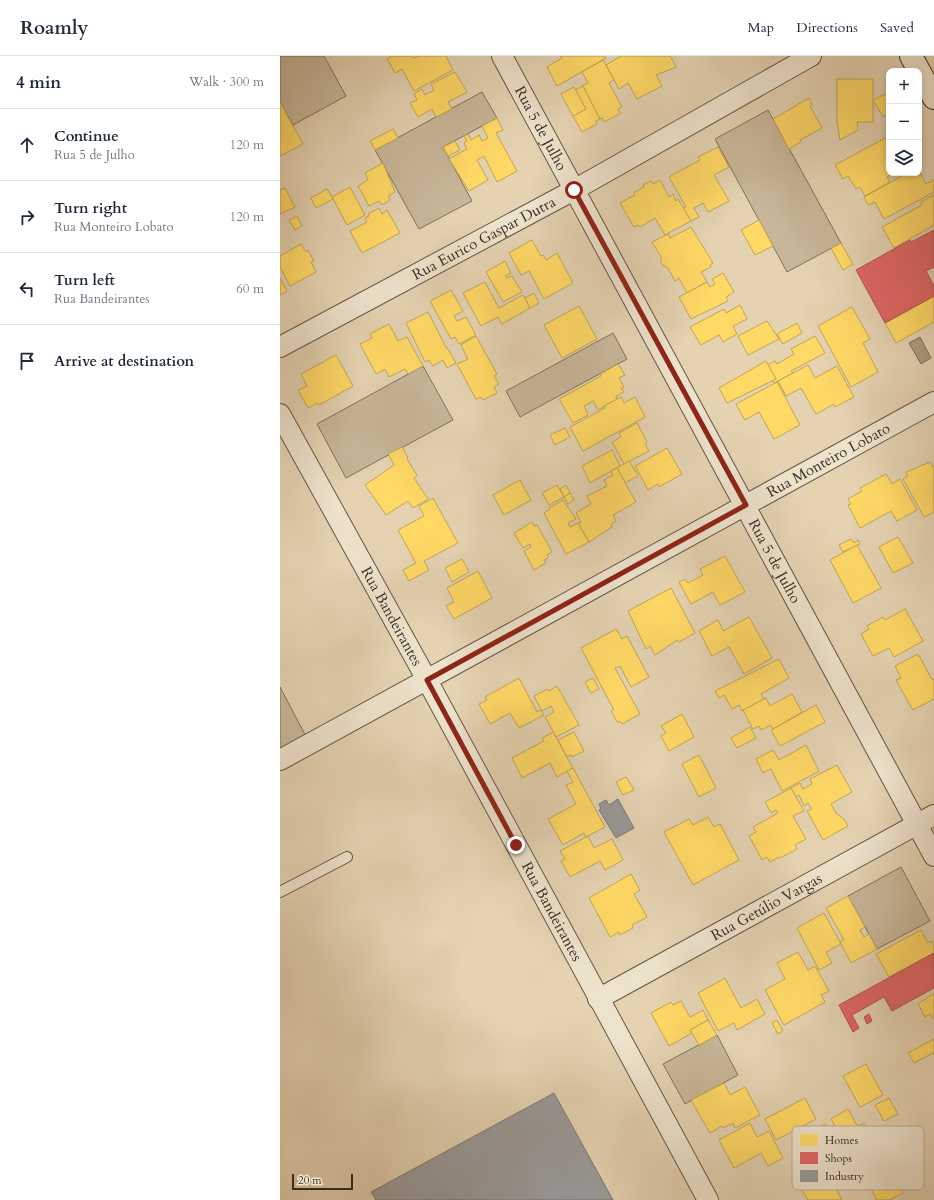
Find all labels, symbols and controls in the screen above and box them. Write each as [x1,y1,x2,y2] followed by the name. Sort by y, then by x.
[20,15,88,41] text: Roamly
[748,18,774,37] text: Map
[796,18,858,37] text: Directions
[880,18,914,37] text: Saved
[886,68,922,176] map controls
[886,68,922,104] button: +
[16,71,61,94] text: 4 min
[189,73,264,91] text: Walk · 300 m
[510,82,572,174] street label: Rua 5 de Julho
[886,104,922,140] button: −
[54,126,119,146] text: Continue
[16,134,38,156] icon: ahead
[230,136,264,154] text: 120 m
[886,140,922,176] button: layers
[54,146,135,164] text: Rua 5 de Julho
[565,181,583,199] route start
[409,191,559,285] street label: Rua Eurico Gaspar Dutra
[54,198,127,218] text: Turn right
[16,206,38,228] icon: right
[230,208,264,226] text: 120 m
[54,218,173,236] text: Rua Monteiro Lobato
[54,270,115,290] text: Turn left
[16,278,38,300] icon: left
[236,280,264,298] text: 60 m
[54,290,150,308] text: Rua Bandeirantes
[16,350,38,372] icon: arrive
[54,351,194,371] text: Arrive at destination
[763,418,894,502] street label: Rua Monteiro Lobato
[744,515,806,607] street label: Rua 5 de Julho
[356,563,427,669] street label: Rua Bandeirantes
[507,836,525,854] route end
[517,858,587,965] street label: Rua Bandeirantes
[707,868,826,945] street label: Rua Getúlio Vargas
[792,1126,924,1190] legend
[825,1133,858,1148] text: Homes
[825,1151,852,1166] text: Shops
[825,1169,864,1184] text: Industry
[292,1172,353,1191] scale bar
[298,1173,322,1188] text: 20 m

